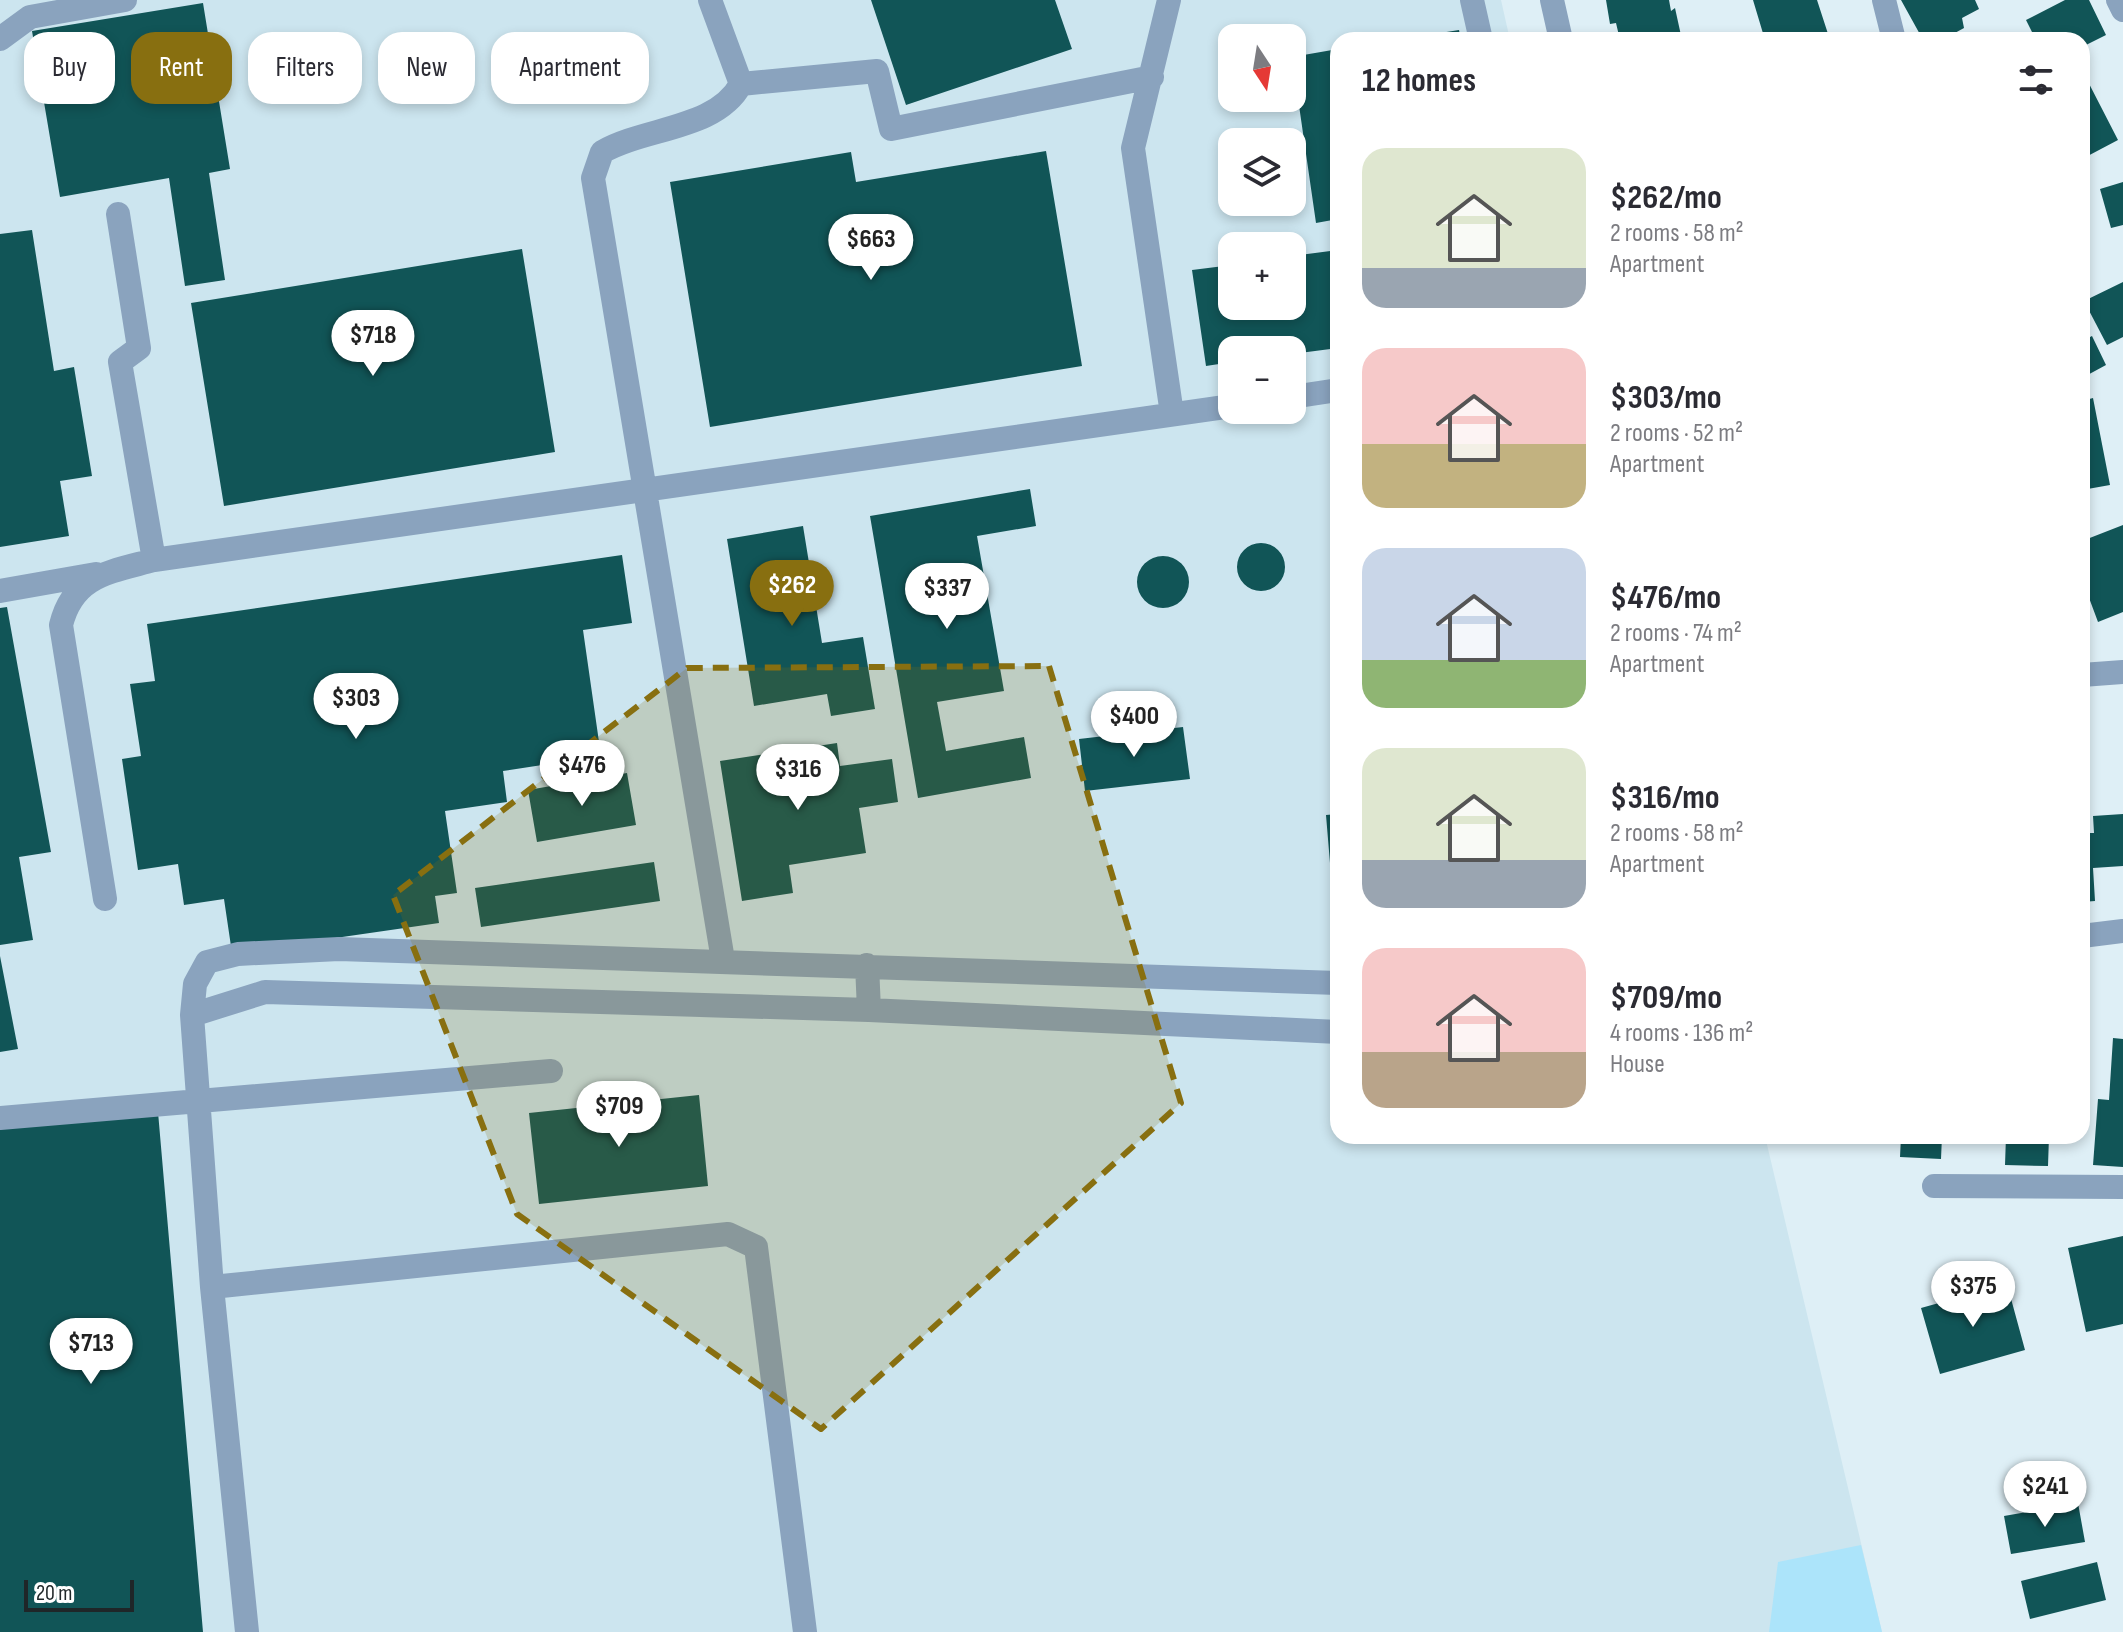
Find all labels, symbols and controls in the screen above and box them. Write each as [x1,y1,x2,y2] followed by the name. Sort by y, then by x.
[1218,24,1306,112] north arrow
[1218,24,1306,424] map controls
[24,32,115,104] chip: Buy
[131,32,232,104] chip: Rent
[248,32,362,104] chip: Filters
[378,32,475,104] chip: New
[491,32,649,104] chip: Apartment
[2014,58,2058,102] icon: filters
[1362,60,1476,101] text: 12 homes
[1218,128,1306,216] button: layers
[1610,177,1722,218] text: $262/mo
[1426,180,1522,276] icon: home
[824,214,918,282] pin: $663
[1610,218,1744,249] text: 2 rooms · 58 m²
[846,224,896,255] text: $663
[1218,232,1306,320] button: +
[1610,249,1704,280] text: Apartment
[326,310,420,378] pin: $718
[349,320,397,351] text: $718
[1218,336,1306,424] button: −
[1610,377,1722,418] text: $303/mo
[1426,380,1522,476] icon: home
[1610,418,1743,449] text: 2 rooms · 52 m²
[1610,449,1704,480] text: Apartment
[745,560,839,628] pin: $262
[900,563,994,631] pin: $337
[768,570,816,601] text: $262
[923,573,971,604] text: $337
[1610,577,1721,618] text: $476/mo
[1426,580,1522,676] icon: home
[1610,618,1742,649] text: 2 rooms · 74 m²
[1610,649,1704,680] text: Apartment
[309,673,403,741] pin: $303
[332,683,381,714] text: $303
[1087,691,1181,759] pin: $400
[1109,701,1159,732] text: $400
[535,740,629,808] pin: $476
[751,744,845,812] pin: $316
[558,750,606,781] text: $476
[774,754,822,785] text: $316
[1610,777,1720,818] text: $316/mo
[1426,780,1522,876] icon: home
[1610,818,1744,849] text: 2 rooms · 58 m²
[1610,849,1704,880] text: Apartment
[1610,977,1722,1018] text: $709/mo
[1426,980,1522,1076] icon: home
[1610,1018,1753,1049] text: 4 rooms · 136 m²
[1610,1049,1665,1080] text: House
[572,1081,666,1149] pin: $709
[594,1091,644,1122] text: $709
[1926,1261,2020,1329] pin: $375
[1949,1271,1997,1302] text: $375
[44,1318,138,1386] pin: $713
[68,1328,114,1359] text: $713
[1998,1461,2092,1529] pin: $241
[2022,1471,2068,1502] text: $241
[24,1576,134,1612] scale bar
[36,1580,73,1607] text: 20 m

